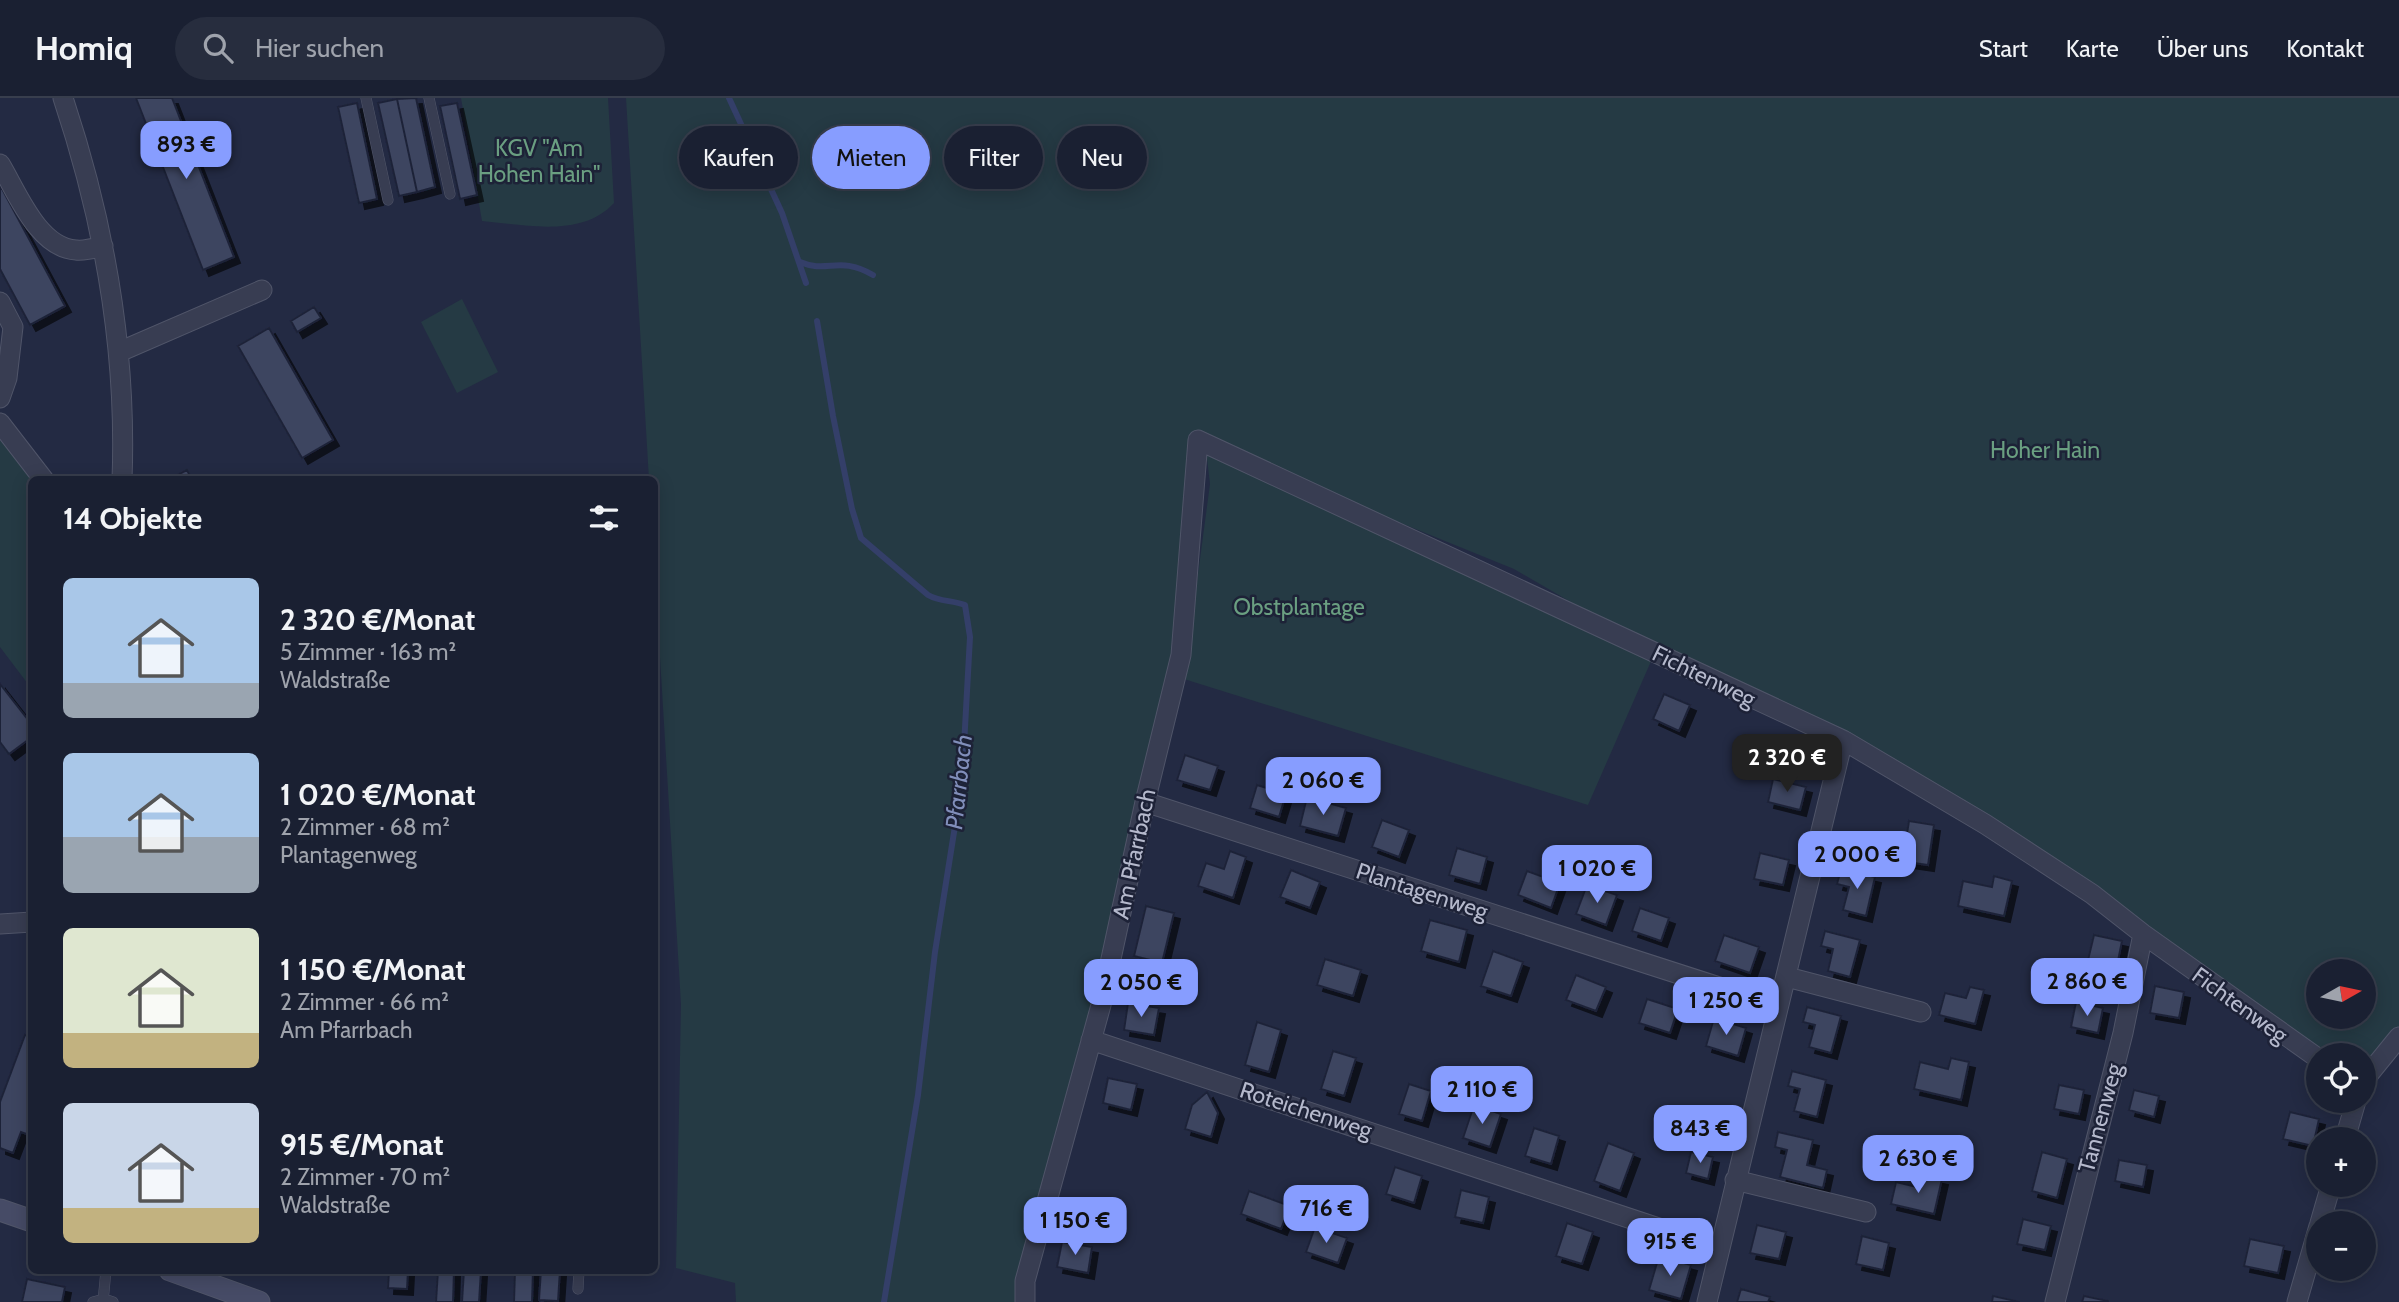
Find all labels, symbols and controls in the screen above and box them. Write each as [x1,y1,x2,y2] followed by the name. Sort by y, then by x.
[175,17,665,80] search box
[35,28,133,68] text: Homiq
[199,29,237,67] icon: search
[255,32,384,64] text: Hier suchen
[1979,34,2028,63] text: Start
[2066,34,2119,63] text: Karte
[2157,34,2248,63] text: Über uns
[2286,34,2364,63] text: Kontakt
[137,122,235,181] pin: 893 €
[679,126,798,189] chip: Kaufen
[812,126,930,189] chip: Mieten
[944,126,1043,189] chip: Filter
[1057,126,1147,189] chip: Neu
[156,130,216,158] text: 893 €
[478,134,600,188] park label: KGV "Am Hohen Hain"
[1990,436,2100,464] park label: Hoher Hain
[585,499,623,537] icon: filters
[63,500,202,537] text: 14 Objekte
[1233,593,1365,621] park label: Obstplantage
[280,601,475,638] text: 2 320 €/Monat
[119,606,203,690] icon: home
[280,638,456,666] text: 5 Zimmer · 163 m²
[1648,639,1761,713] street label: Fichtenweg
[280,666,390,694] text: Waldstraße
[939,733,978,831] water label: Pfarrbach
[1722,734,1852,794] pin: 2 320 €
[1748,743,1826,771] text: 2 320 €
[1258,758,1388,817] pin: 2 060 €
[1282,766,1364,794] text: 2 060 €
[280,776,475,813] text: 1 020 €/Monat
[119,781,203,865] icon: home
[1107,786,1161,922] street label: Am Pfarrbach
[280,813,450,841] text: 2 Zimmer · 68 m²
[1792,832,1922,891] pin: 2 000 €
[1814,840,1900,868] text: 2 000 €
[280,841,417,869] text: Plantagenweg
[1532,846,1662,905] pin: 1 020 €
[1558,854,1636,882] text: 1 020 €
[1353,857,1492,926] street label: Plantagenweg
[280,951,466,988] text: 1 150 €/Monat
[119,956,203,1040] icon: home
[2022,958,2152,1018] pin: 2 860 €
[2306,959,2376,1029] north arrow
[2306,959,2376,1281] map controls
[1076,960,1206,1019] pin: 2 050 €
[2187,961,2294,1049] street label: Fichtenweg
[2047,967,2127,995] text: 2 860 €
[1100,968,1182,996] text: 2 050 €
[1661,978,1791,1037] pin: 1 250 €
[1689,986,1763,1014] text: 1 250 €
[280,988,449,1016] text: 2 Zimmer · 66 m²
[280,1016,412,1044] text: Am Pfarrbach
[2306,1043,2376,1113] button: locate
[2072,1060,2128,1176] street label: Tannenweg
[1417,1066,1547,1126] pin: 2 110 €
[1236,1075,1376,1145] street label: Roteichenweg
[1447,1075,1517,1103] text: 2 110 €
[1651,1105,1749,1165] pin: 843 €
[1670,1114,1730,1142] text: 843 €
[280,1126,443,1163] text: 915 €/Monat
[2306,1127,2376,1197] button: +
[119,1131,203,1215] icon: home
[1853,1136,1983,1195] pin: 2 630 €
[1879,1144,1957,1172] text: 2 630 €
[280,1163,450,1191] text: 2 Zimmer · 70 m²
[1277,1186,1375,1245] pin: 716 €
[280,1191,390,1219] text: Waldstraße
[1299,1194,1353,1222] text: 716 €
[1010,1198,1140,1257] pin: 1 150 €
[1040,1206,1110,1234] text: 1 150 €
[2306,1211,2376,1281] button: −
[1621,1218,1719,1278] pin: 915 €
[1643,1227,1697,1255] text: 915 €

